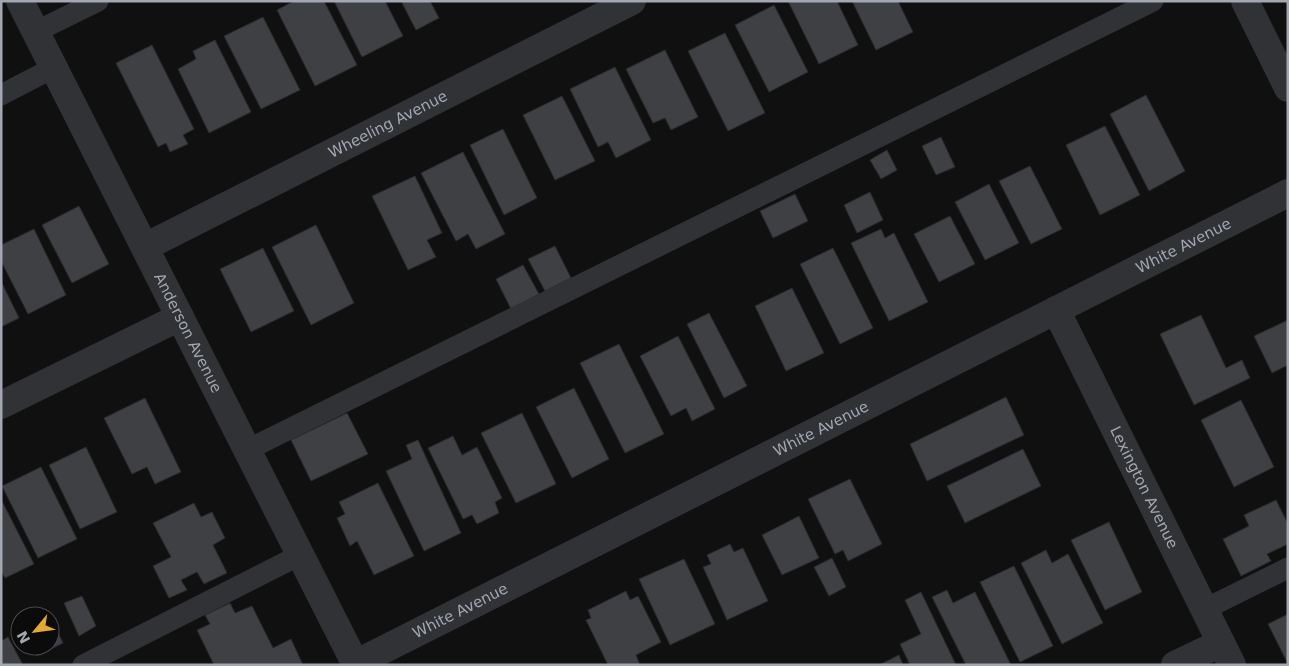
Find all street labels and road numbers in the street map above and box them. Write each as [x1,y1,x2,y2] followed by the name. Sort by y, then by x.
[325,87,450,162] street label: Wheeling Avenue
[1133,214,1234,277] street label: White Avenue
[150,270,226,396] street label: Anderson Avenue
[770,397,872,460] street label: White Avenue
[1106,423,1182,552] street label: Lexington Avenue
[410,579,511,642] street label: White Avenue

